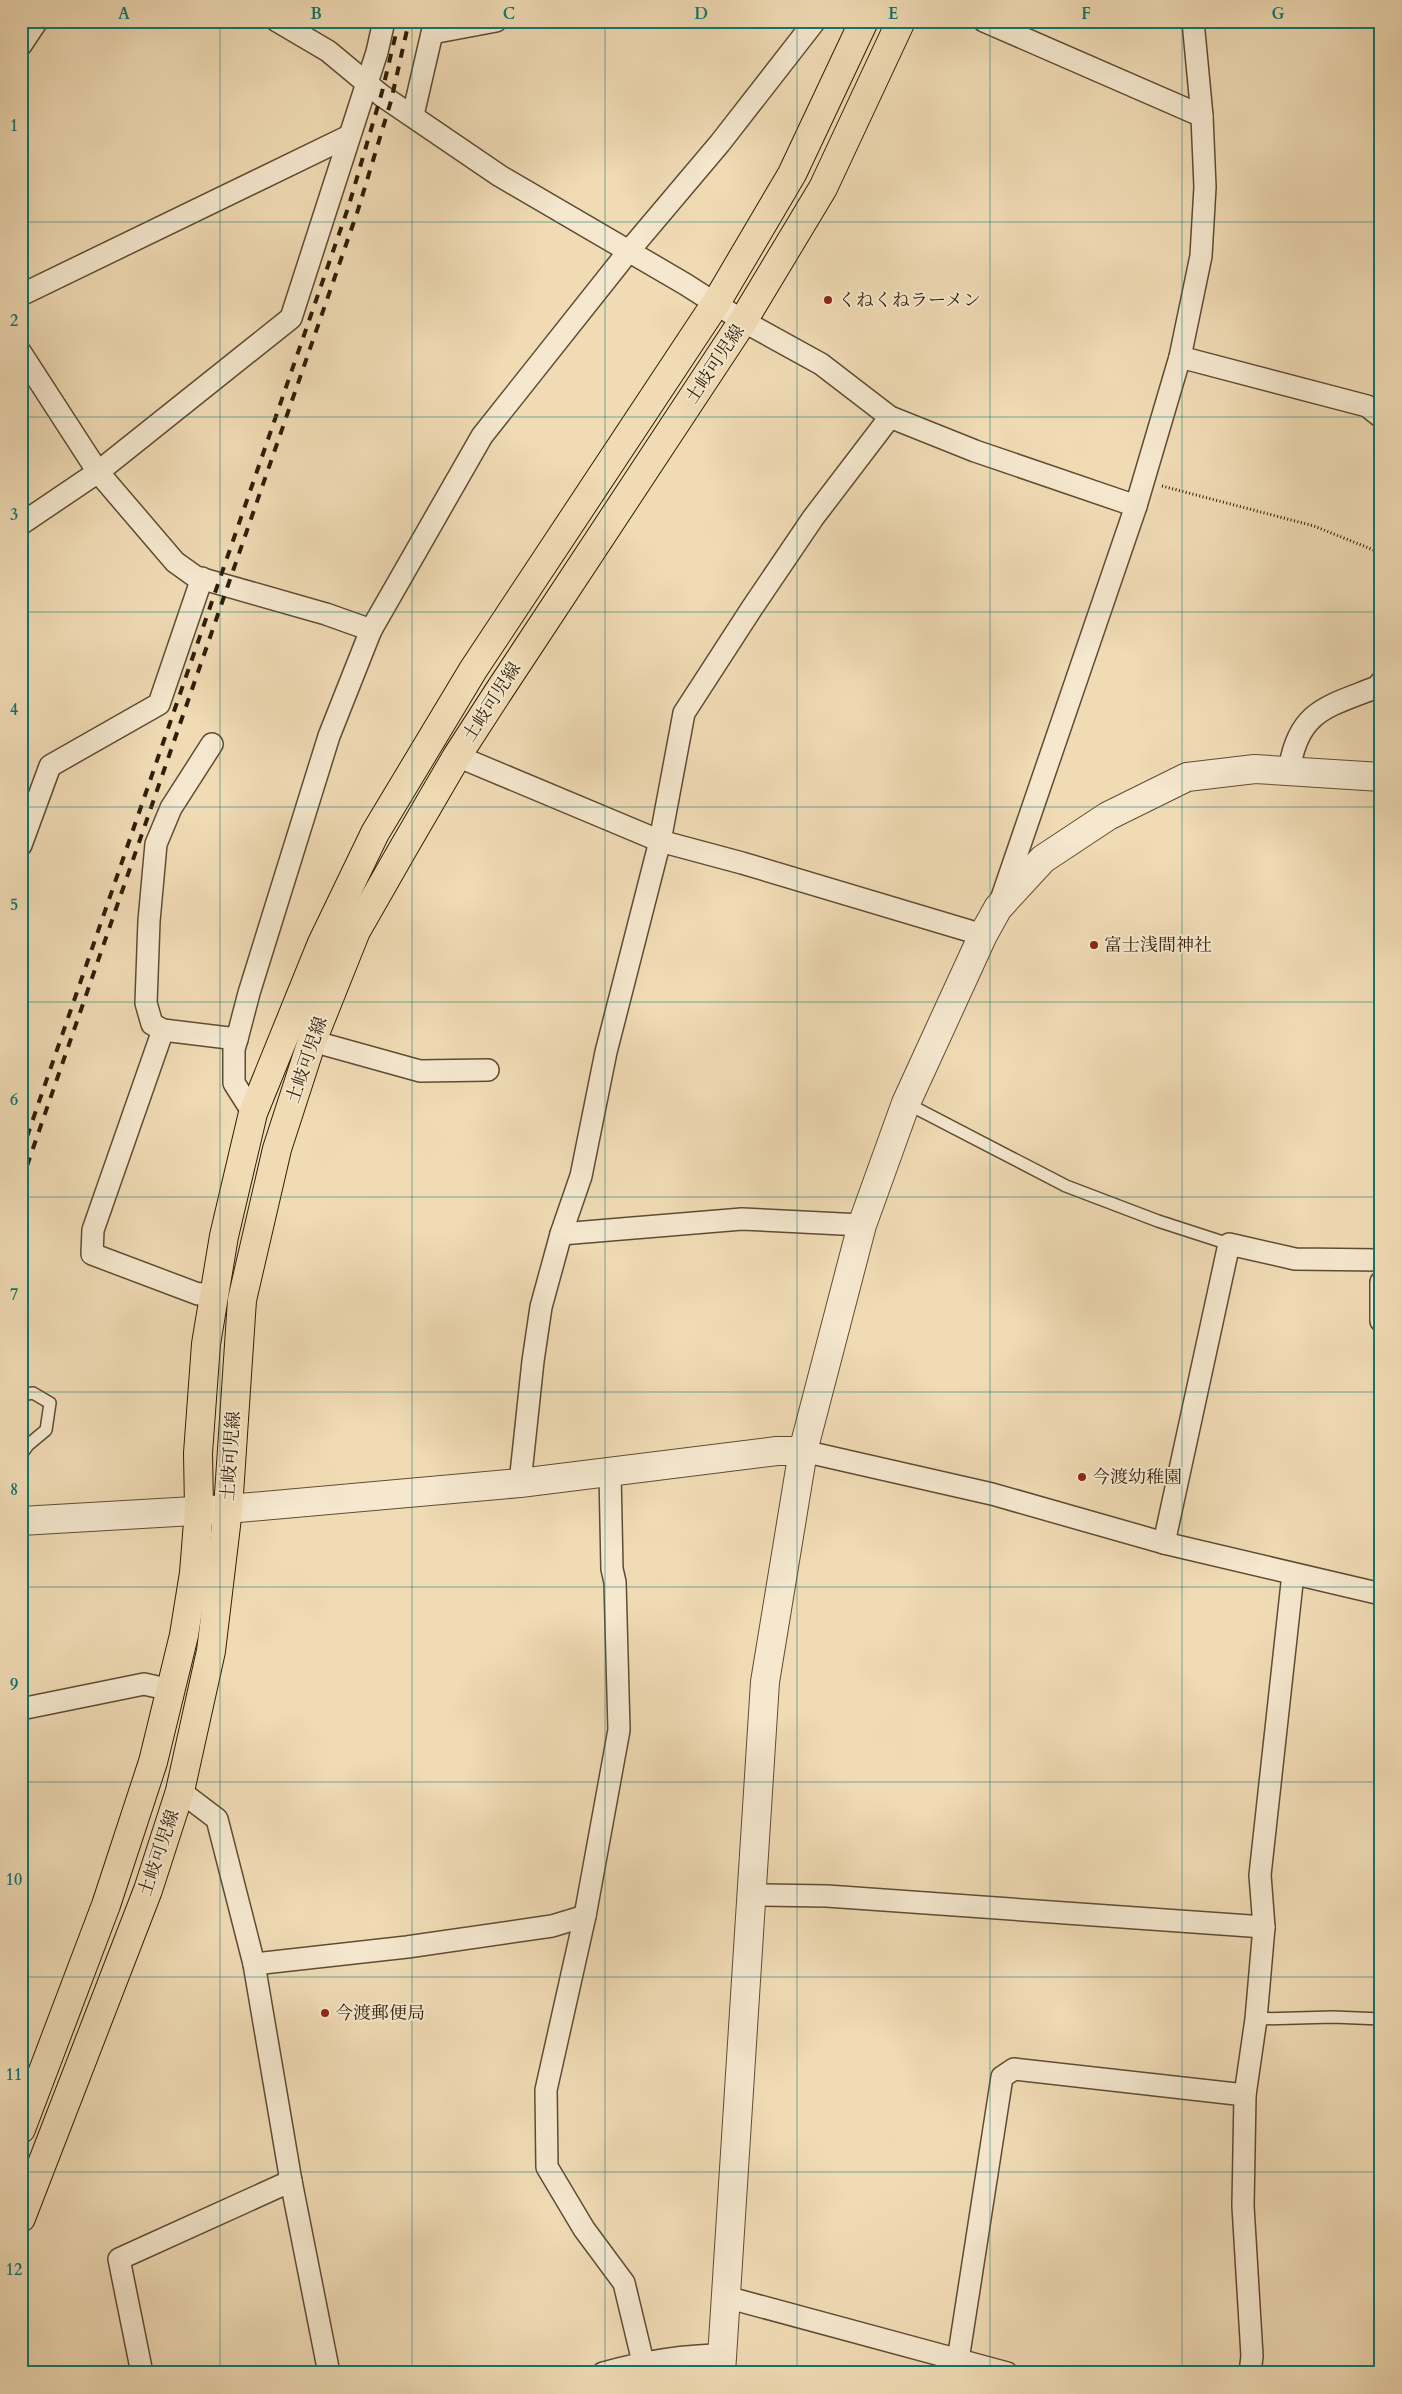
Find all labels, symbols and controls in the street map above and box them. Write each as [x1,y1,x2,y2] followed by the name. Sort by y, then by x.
[118,3,130,25] text: A
[310,3,322,25] text: B
[503,3,515,25] text: C
[694,3,708,25] text: D
[888,3,898,25] text: E
[1081,3,1091,25] text: F
[1271,3,1285,25] text: G
[10,115,18,137] text: 1
[838,288,981,313] place label: くねくねラーメン
[822,294,834,306] marker: くねくねラーメン
[10,310,18,332] text: 2
[679,320,751,408] street label: 土岐可児線
[10,504,18,526] text: 3
[457,657,527,747] street label: 土岐可児線
[10,699,18,721] text: 4
[10,894,18,916] text: 5
[1104,933,1212,958] place label: 富士浅間神社
[1088,939,1100,951] marker: 富士浅間神社
[281,1013,333,1107] street label: 土岐可児線
[10,1089,18,1111] text: 6
[10,1284,18,1306] text: 7
[215,1410,247,1502] street label: 土岐可児線
[1092,1465,1182,1490] place label: 今渡幼稚園
[1076,1471,1088,1483] marker: 今渡幼稚園
[10,1479,18,1501] text: 8
[10,1674,18,1696] text: 9
[133,1806,185,1900] street label: 土岐可児線
[6,1869,22,1891] text: 10
[335,2001,425,2026] place label: 今渡郵便局
[319,2007,331,2019] marker: 今渡郵便局
[6,2064,22,2086] text: 11
[6,2259,22,2281] text: 12

